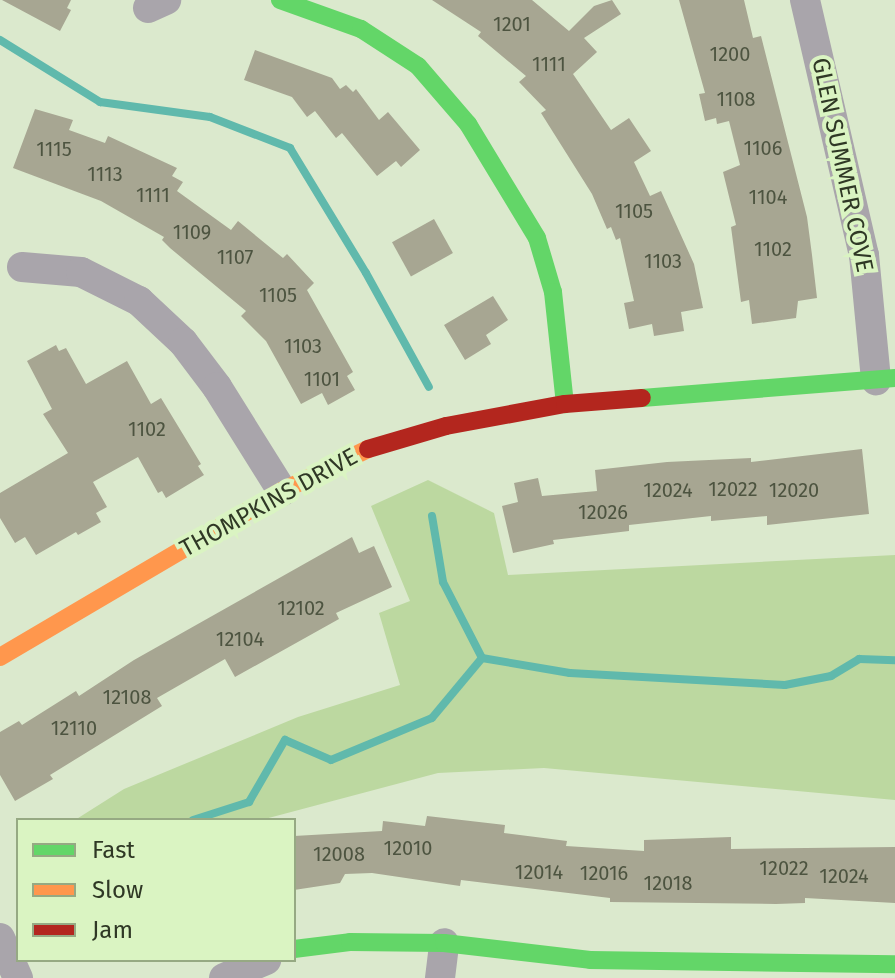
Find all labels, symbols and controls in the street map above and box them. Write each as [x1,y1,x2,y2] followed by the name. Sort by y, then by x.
[493,12,531,36] house number: 1201
[710,42,750,66] house number: 1200
[532,52,566,76] house number: 1111
[805,55,879,275] street label: GLEN SUMMER COVE
[716,87,756,111] house number: 1108
[744,136,782,160] house number: 1106
[36,137,72,161] house number: 1115
[87,162,123,186] house number: 1113
[136,183,170,207] house number: 1111
[749,185,787,209] house number: 1104
[615,199,653,223] house number: 1105
[173,220,211,244] house number: 1109
[754,237,792,261] house number: 1102
[217,245,253,269] house number: 1107
[644,249,682,273] house number: 1103
[259,283,297,307] house number: 1105
[284,334,322,358] house number: 1103
[304,367,340,391] house number: 1101
[128,417,166,441] house number: 1102
[175,442,363,564] street label: THOMPKINS DRIVE
[708,477,758,501] house number: 12022
[643,478,693,502] house number: 12024
[769,478,819,502] house number: 12020
[578,500,628,524] house number: 12026
[277,596,325,620] house number: 12102
[216,627,264,651] house number: 12104
[103,685,151,709] house number: 12108
[51,716,97,740] house number: 12110
[16,818,296,962] legend
[92,836,135,864] text: Fast
[383,836,433,860] house number: 12010
[313,842,365,866] house number: 12008
[759,856,809,880] house number: 12022
[515,860,563,884] house number: 12014
[580,861,628,885] house number: 12016
[819,864,869,888] house number: 12024
[644,871,692,895] house number: 12018
[92,876,143,904] text: Slow
[92,916,133,944] text: Jam

